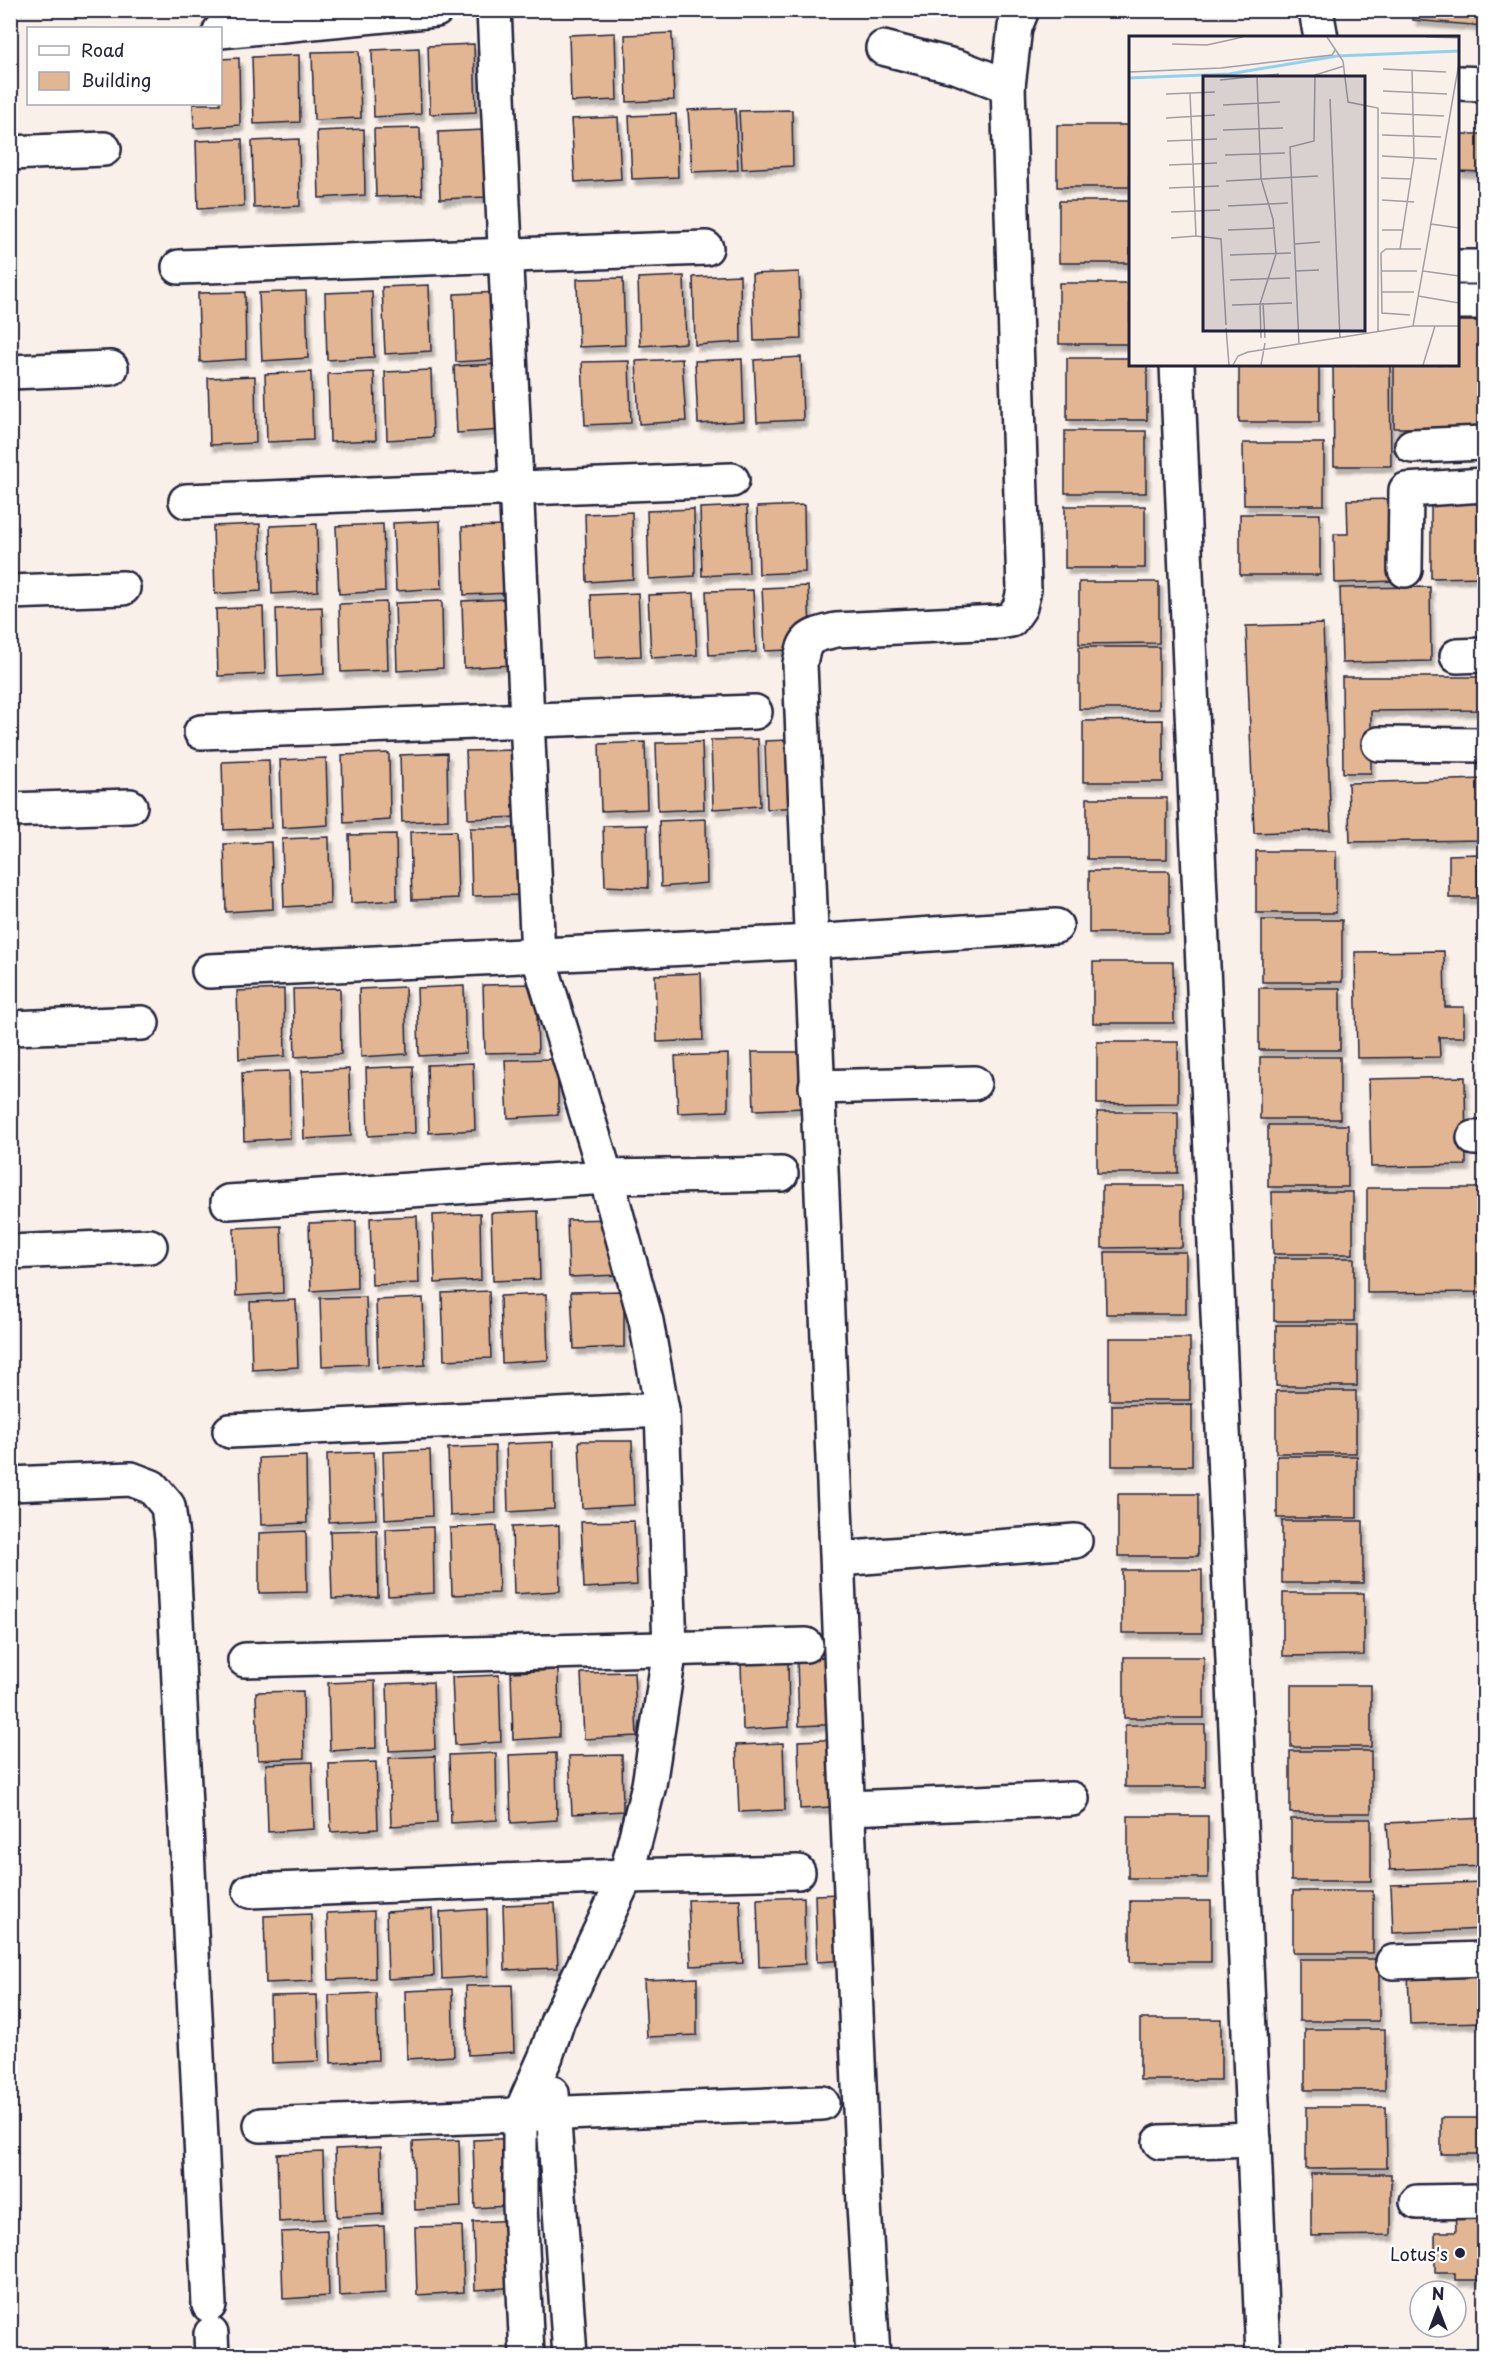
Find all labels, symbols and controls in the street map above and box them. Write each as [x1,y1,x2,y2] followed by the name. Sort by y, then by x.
[27,27,222,105] legend
[81,36,125,63] text: Road
[1129,36,1459,366] inset map
[81,66,151,93] text: Building
[1390,2240,1448,2267] place label: Lotus's
[1453,2246,1467,2260] marker: Lotus's
[1408,2279,1468,2339] north arrow
[1432,2281,1444,2305] text: N

